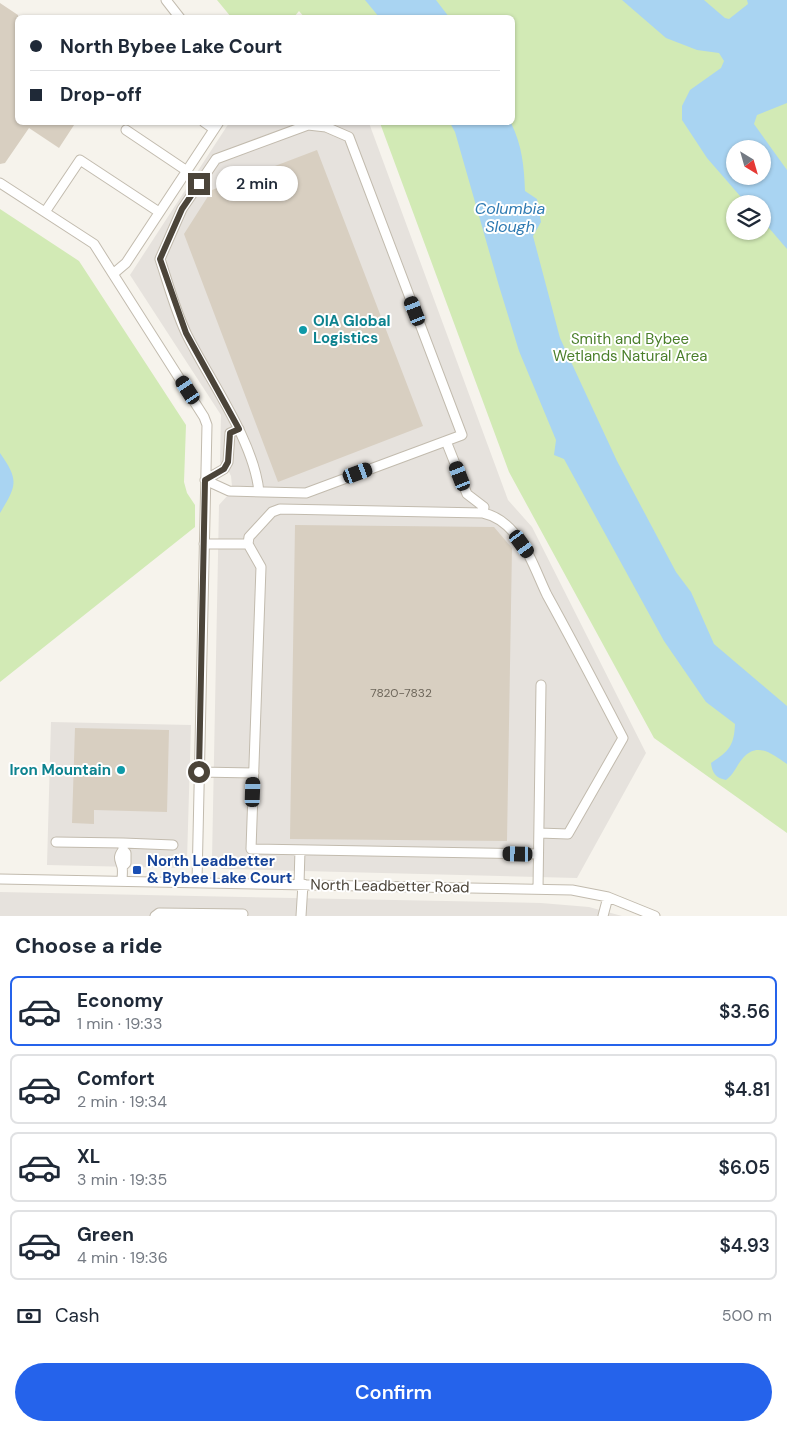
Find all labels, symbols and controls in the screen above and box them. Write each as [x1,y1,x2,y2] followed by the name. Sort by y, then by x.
[60,34,282,59] text: North Bybee Lake Court
[60,82,142,107] text: Drop-off
[726,140,771,185] north arrow
[726,140,771,240] map controls
[216,166,299,202] callout: 2 min
[188,173,210,195] route end
[236,173,278,194] text: 2 min
[726,195,771,240] button: layers
[475,198,545,237] water label: Columbia Slough
[402,294,427,328] car
[313,311,390,348] place label: OIA Global Logistics
[297,324,309,336] marker: OIA Global Logistics
[553,329,707,366] park label: Smith and Bybee Wetlands Natural Area
[173,373,202,407] car
[447,459,472,493] car
[341,461,374,485] car
[507,527,536,561] car
[370,685,432,701] house number: 7820-7832
[9,760,111,780] place label: Iron Mountain
[188,761,210,783] route start
[115,764,127,776] marker: Iron Mountain
[244,777,261,807] car
[502,846,533,862] car
[147,851,292,888] place label: North Leadbetter & Bybee Lake Court
[131,864,143,876] marker: North Leadbetter & Bybee Lake Court
[310,875,470,897] street label: North Leadbetter Road
[15,931,163,960] text: Choose a ride
[77,988,164,1013] text: Economy
[17,989,62,1034] icon: car
[719,999,770,1024] text: $3.56
[77,1013,162,1034] text: 1 min · 19:33
[77,1066,155,1091] text: Comfort
[17,1067,62,1112] icon: car
[724,1077,770,1102] text: $4.81
[77,1091,167,1112] text: 2 min · 19:34
[77,1144,100,1169] text: XL
[17,1145,62,1190] icon: car
[719,1155,770,1180] text: $6.05
[77,1169,167,1190] text: 3 min · 19:35
[77,1222,134,1247] text: Green
[17,1223,62,1268] icon: car
[719,1233,770,1258] text: $4.93
[77,1247,168,1268] text: 4 min · 19:36
[15,1302,43,1330] icon: cash
[55,1303,99,1328] text: Cash
[722,1305,772,1326] text: 500 m
[15,1363,772,1421] button: Confirm

